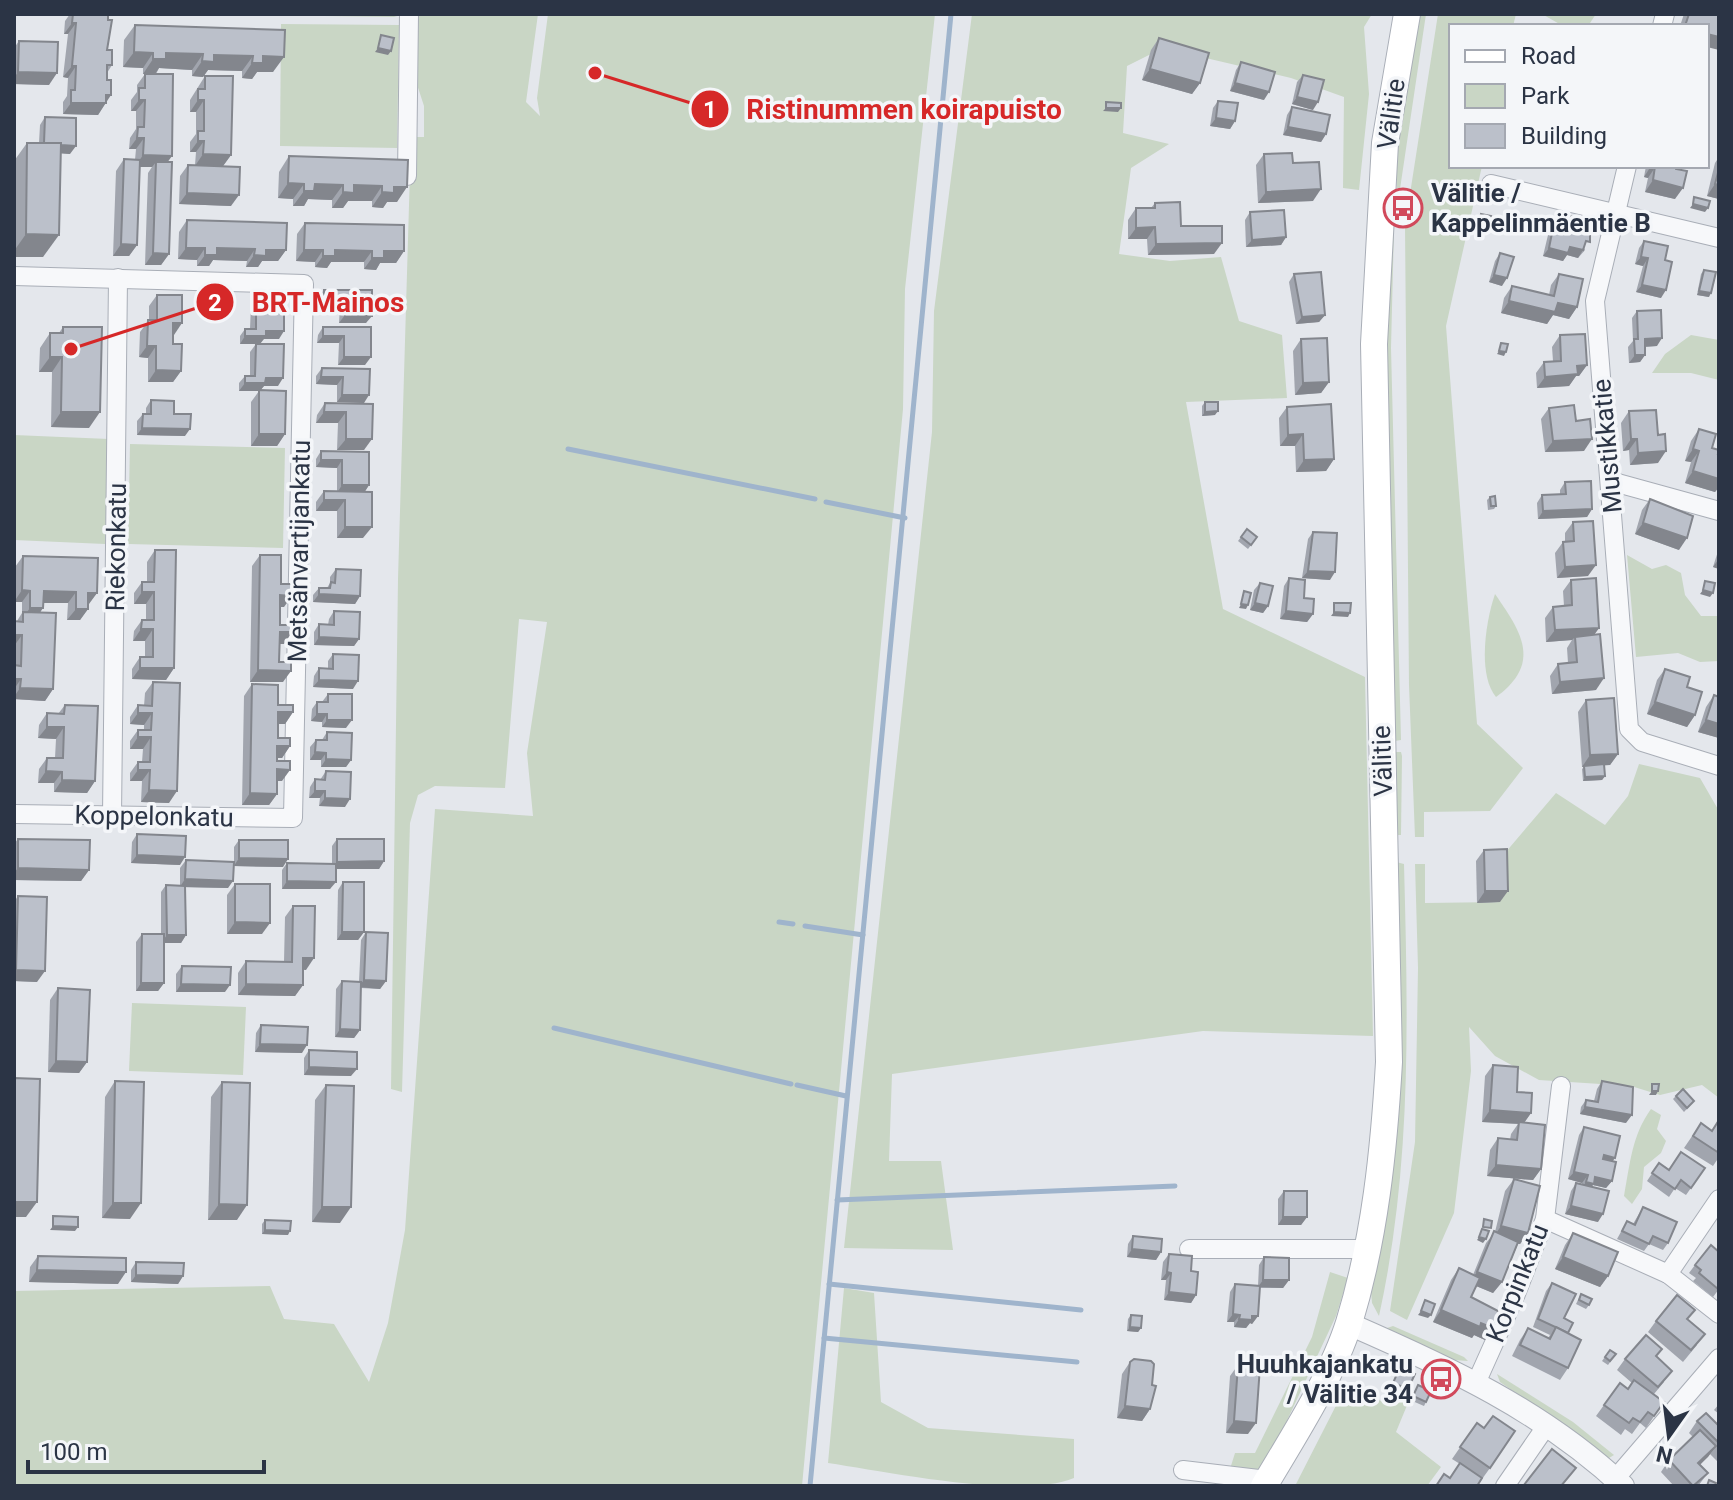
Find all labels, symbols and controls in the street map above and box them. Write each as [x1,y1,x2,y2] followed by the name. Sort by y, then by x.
[1449,24,1709,168] legend
[1521,42,1576,70] text: Road
[1371,77,1411,151] street label: Välitie
[1521,82,1570,110] text: Park
[690,83,1077,135] callout: Ristinummen koirapuisto
[746,93,1062,126] text: Ristinummen koirapuisto
[703,96,717,124] text: 1
[1521,122,1607,150] text: Building
[1431,178,1651,238] place label: Välitie / Kappelinmäentie B
[1382,187,1424,229] bus stop icon: Välitie / Kappelinmäentie B
[195,276,420,328] callout: BRT-Mainos
[252,286,404,319] text: BRT-Mainos
[208,289,222,317] text: 2
[1586,378,1628,514] street label: Mustikkatie
[282,439,316,663] street label: Metsänvartijankatu
[100,482,132,612] street label: Riekonkatu
[1366,725,1398,797] street label: Välitie
[74,800,234,832] street label: Koppelonkatu
[1480,1219,1554,1347] street label: Korpinkatu
[1237,1349,1413,1409] place label: Huuhkajankatu / Välitie 34
[1420,1358,1462,1400] bus stop icon: Huuhkajankatu / Välitie 34
[1629,1396,1709,1476] north arrow
[28,1424,264,1474] scale bar
[40,1438,107,1466] text: 100 m
[1654,1441,1675,1469] text: N

